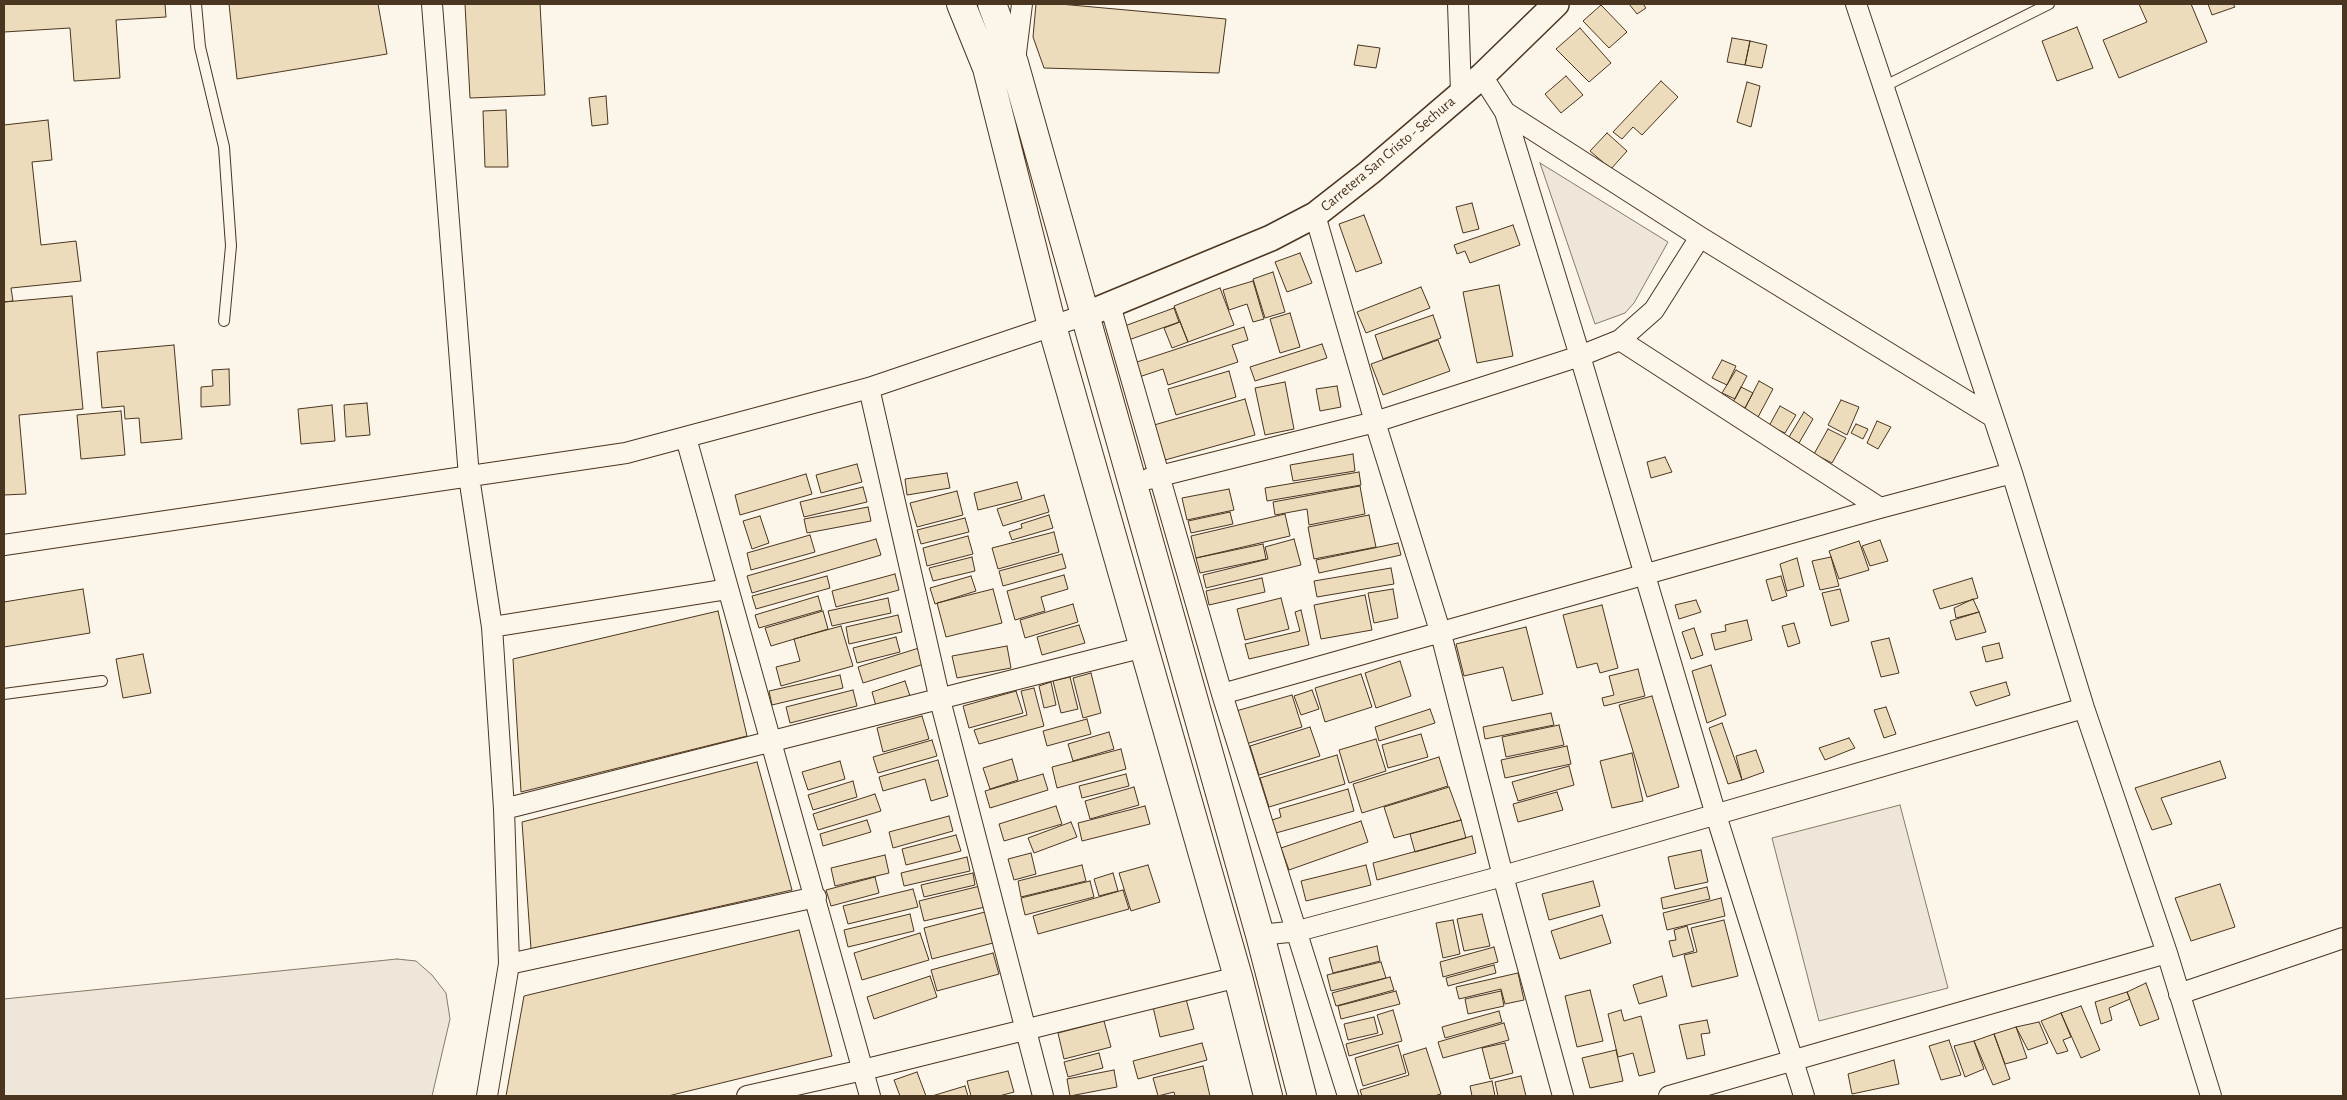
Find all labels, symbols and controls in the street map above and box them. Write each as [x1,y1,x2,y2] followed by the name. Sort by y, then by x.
[1317,92,1459,216] street label: Carretera San Cristo - Sechura

